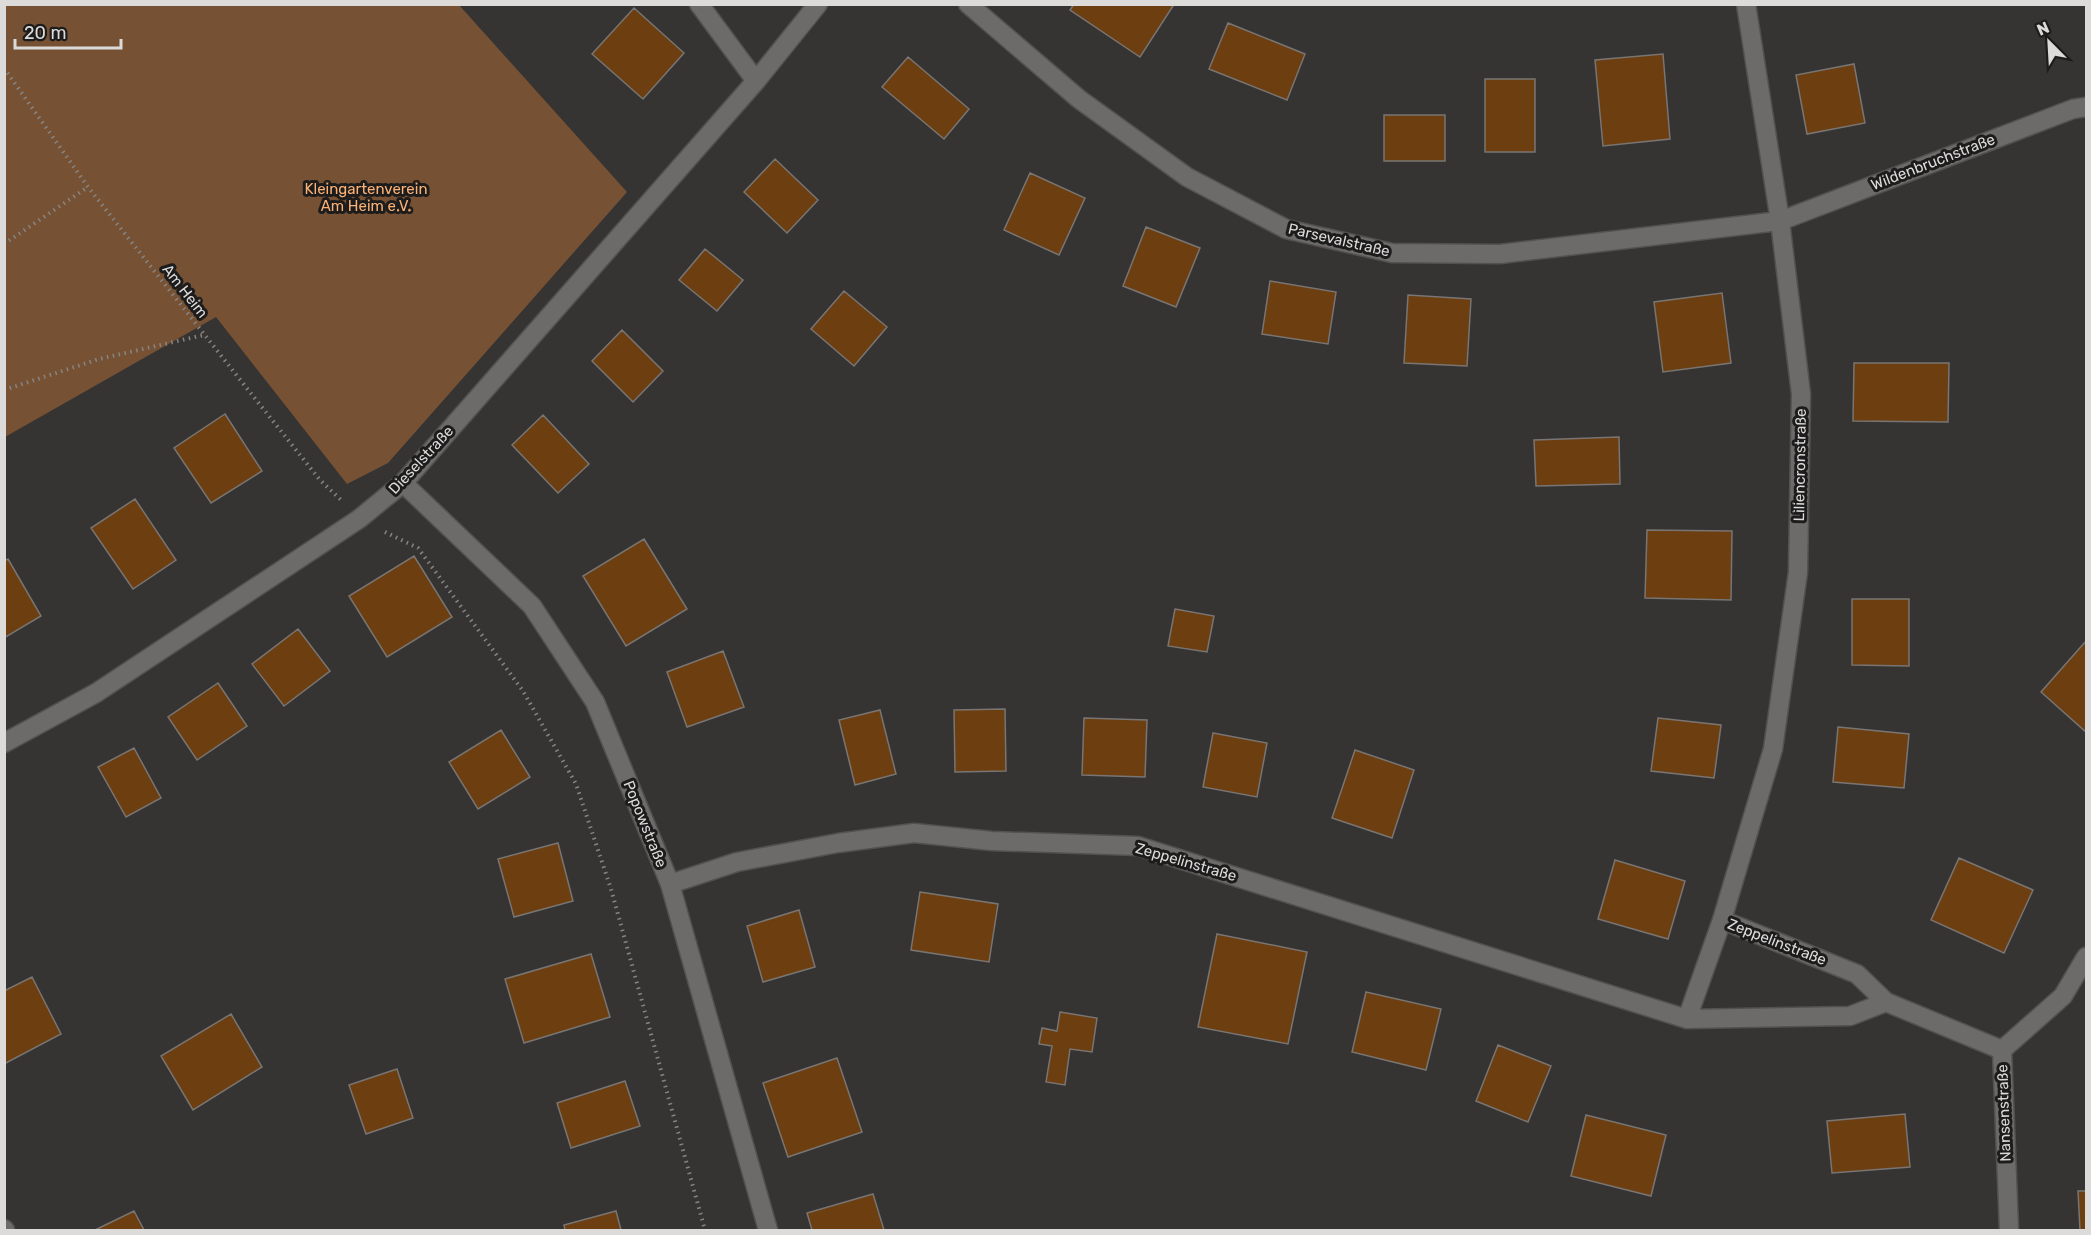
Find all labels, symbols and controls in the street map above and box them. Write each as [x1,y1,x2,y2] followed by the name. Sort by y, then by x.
[15,12,122,50] scale bar
[2019,12,2079,72] north arrow
[2034,18,2052,40] text: N
[24,22,66,44] text: 20 m
[1868,130,1998,194] street label: Wildenbruchstraße
[305,180,427,215] park label: Kleingartenverein Am Heim e.V.
[1286,220,1392,260] street label: Parsevalstraße
[158,261,212,321] street label: Am Heim
[1790,408,1810,522] street label: Liliencronstraße
[385,422,457,498] street label: Dieselstraße
[619,778,671,870] street label: Popowstraße
[1133,839,1239,885] street label: Zeppelinstraße
[1725,915,1829,969] street label: Zeppelinstraße
[1993,1064,2015,1162] street label: Nansenstraße

